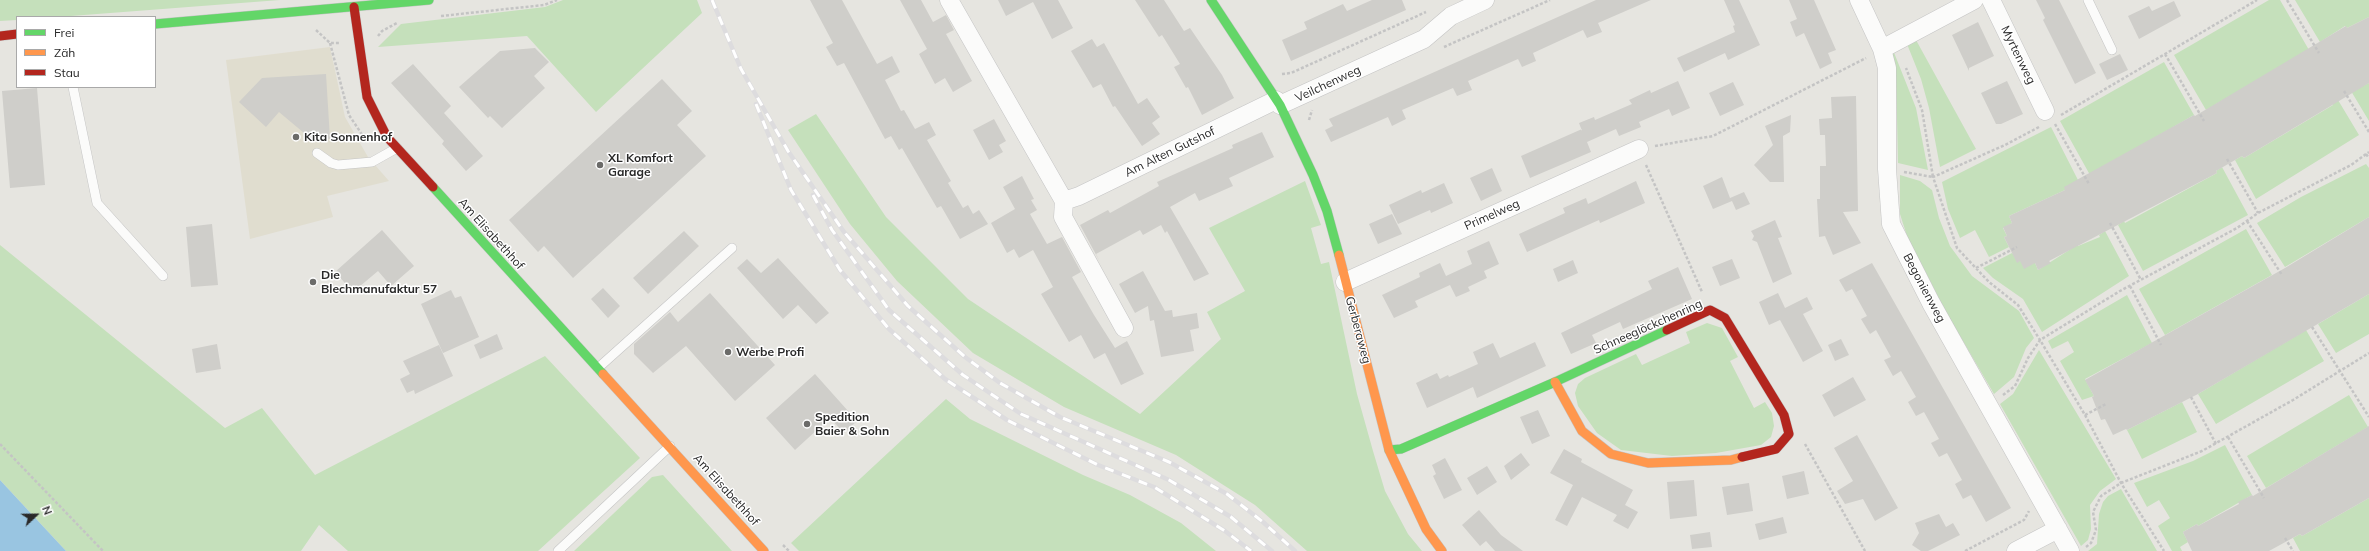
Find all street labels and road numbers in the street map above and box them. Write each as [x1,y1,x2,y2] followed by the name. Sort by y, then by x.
[1998,23,2038,87] street label: Myrtenweg
[1293,63,1363,105] street label: Veilchenweg
[1122,124,1218,180] street label: Am Alten Gutshof
[455,195,527,273] street label: Am Elisabethhof
[1462,196,1522,234] street label: Primelweg
[1900,251,1948,325] street label: Begonienweg
[1342,295,1374,365] street label: Gerberaweg
[1591,297,1705,357] street label: Schneeglöckchenring
[690,451,762,529] street label: Am Elisabethhof

